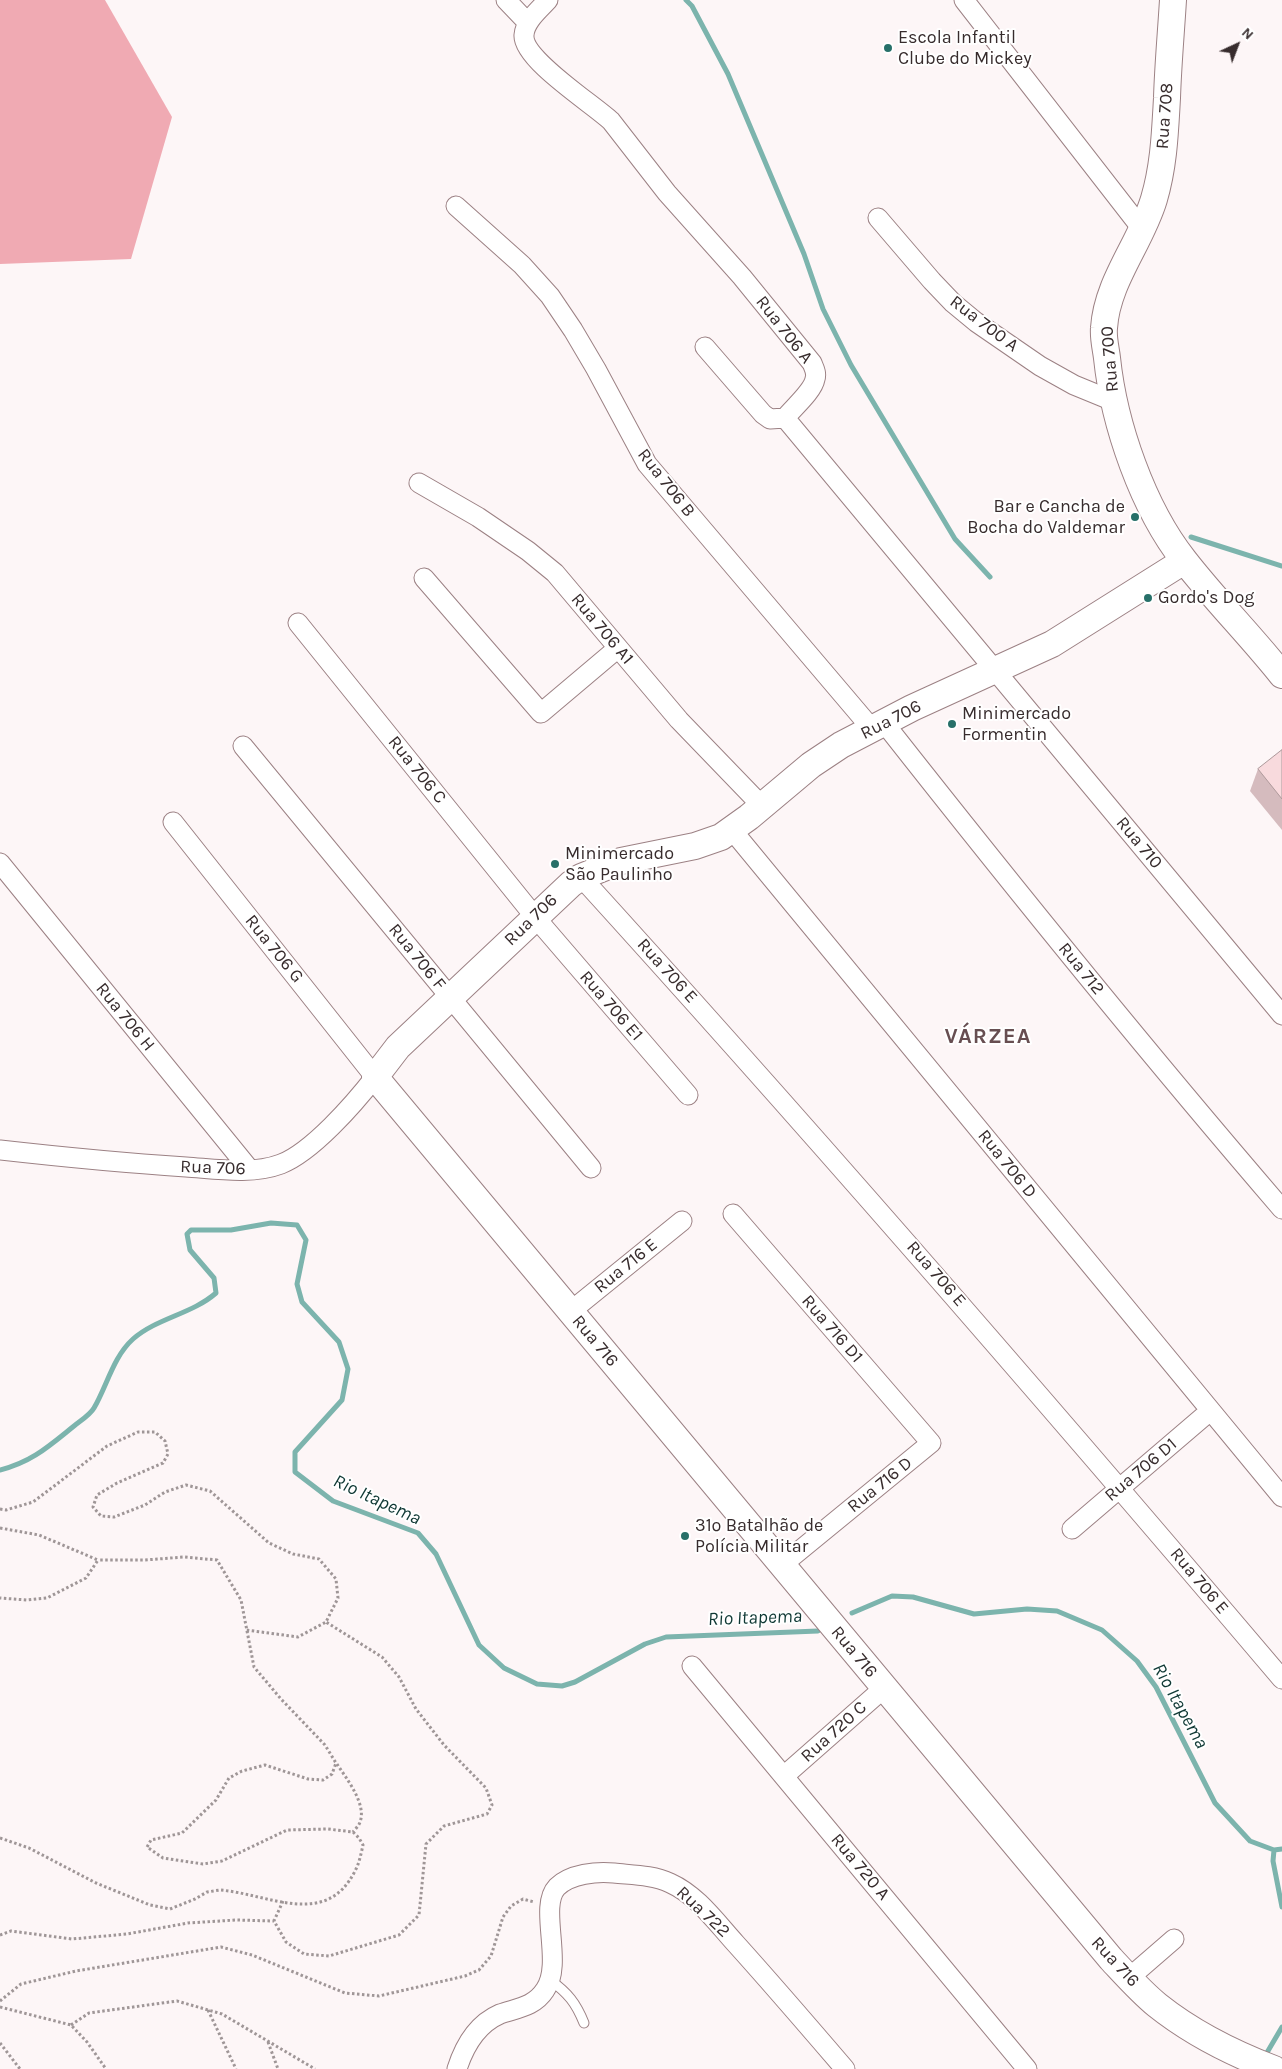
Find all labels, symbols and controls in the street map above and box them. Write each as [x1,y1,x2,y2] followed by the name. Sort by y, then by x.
[1212,20,1262,70] north arrow
[1238,24,1257,43] text: N
[898,27,1032,70] place label: Escola Infantil Clube do Mickey
[882,42,894,54] marker: Escola Infantil Clube do Mickey
[1152,82,1178,150] street label: Rua 708
[945,291,1023,357] street label: Rua 700 A
[751,292,817,368] street label: Rua 706 A
[1096,325,1124,393] street label: Rua 700
[633,444,699,522] street label: Rua 706 B
[967,496,1125,538] place label: Bar e Cancha de Bocha do Valdemar
[1129,511,1141,523] marker: Bar e Cancha de Bocha do Valdemar
[1158,587,1254,609] place label: Gordo's Dog
[566,589,638,669] street label: Rua 706 A1
[1142,592,1154,604] marker: Gordo's Dog
[857,695,925,745] street label: Rua 706
[962,703,1071,746] place label: Minimercado Formentin
[946,718,958,730] marker: Minimercado Formentin
[383,732,451,808] street label: Rua 706 C
[1111,813,1167,873] street label: Rua 710
[565,843,674,886] place label: Minimercado São Paulinho
[549,858,561,870] marker: Minimercado São Paulinho
[500,889,562,951] street label: Rua 706
[240,911,308,987] street label: Rua 706 G
[384,919,450,995] street label: Rua 706 F
[632,934,702,1008] street label: Rua 706 E
[1053,939,1109,999] street label: Rua 712
[575,967,647,1045] street label: Rua 706 E1
[91,978,159,1056] street label: Rua 706 H
[944,1024,1032,1050] district label: VÁRZEA
[973,1125,1041,1203] street label: Rua 706 D
[180,1156,246,1180] street label: Rua 706
[590,1234,662,1298] street label: Rua 716 E
[902,1237,970,1311] street label: Rua 706 E
[797,1291,867,1367] street label: Rua 716 D1
[567,1311,623,1371] street label: Rua 716
[1100,1434,1182,1506] street label: Rua 706 D1
[843,1452,917,1518] street label: Rua 716 D
[329,1470,425,1530] water label: Rio Itapema
[695,1515,823,1558] place label: 31º Batalhão de Polícia Militar
[679,1530,691,1542] marker: 31º Batalhão de Polícia Militar
[1165,1543,1233,1619] street label: Rua 706 E
[707,1605,803,1631] water label: Rio Itapema
[826,1622,882,1682] street label: Rua 716
[1147,1659,1213,1753] water label: Rio Itapema
[797,1697,871,1767] street label: Rua 720 C
[826,1829,894,1905] street label: Rua 720 A
[672,1882,734,1942] street label: Rua 722
[1086,1932,1144,1992] street label: Rua 716

